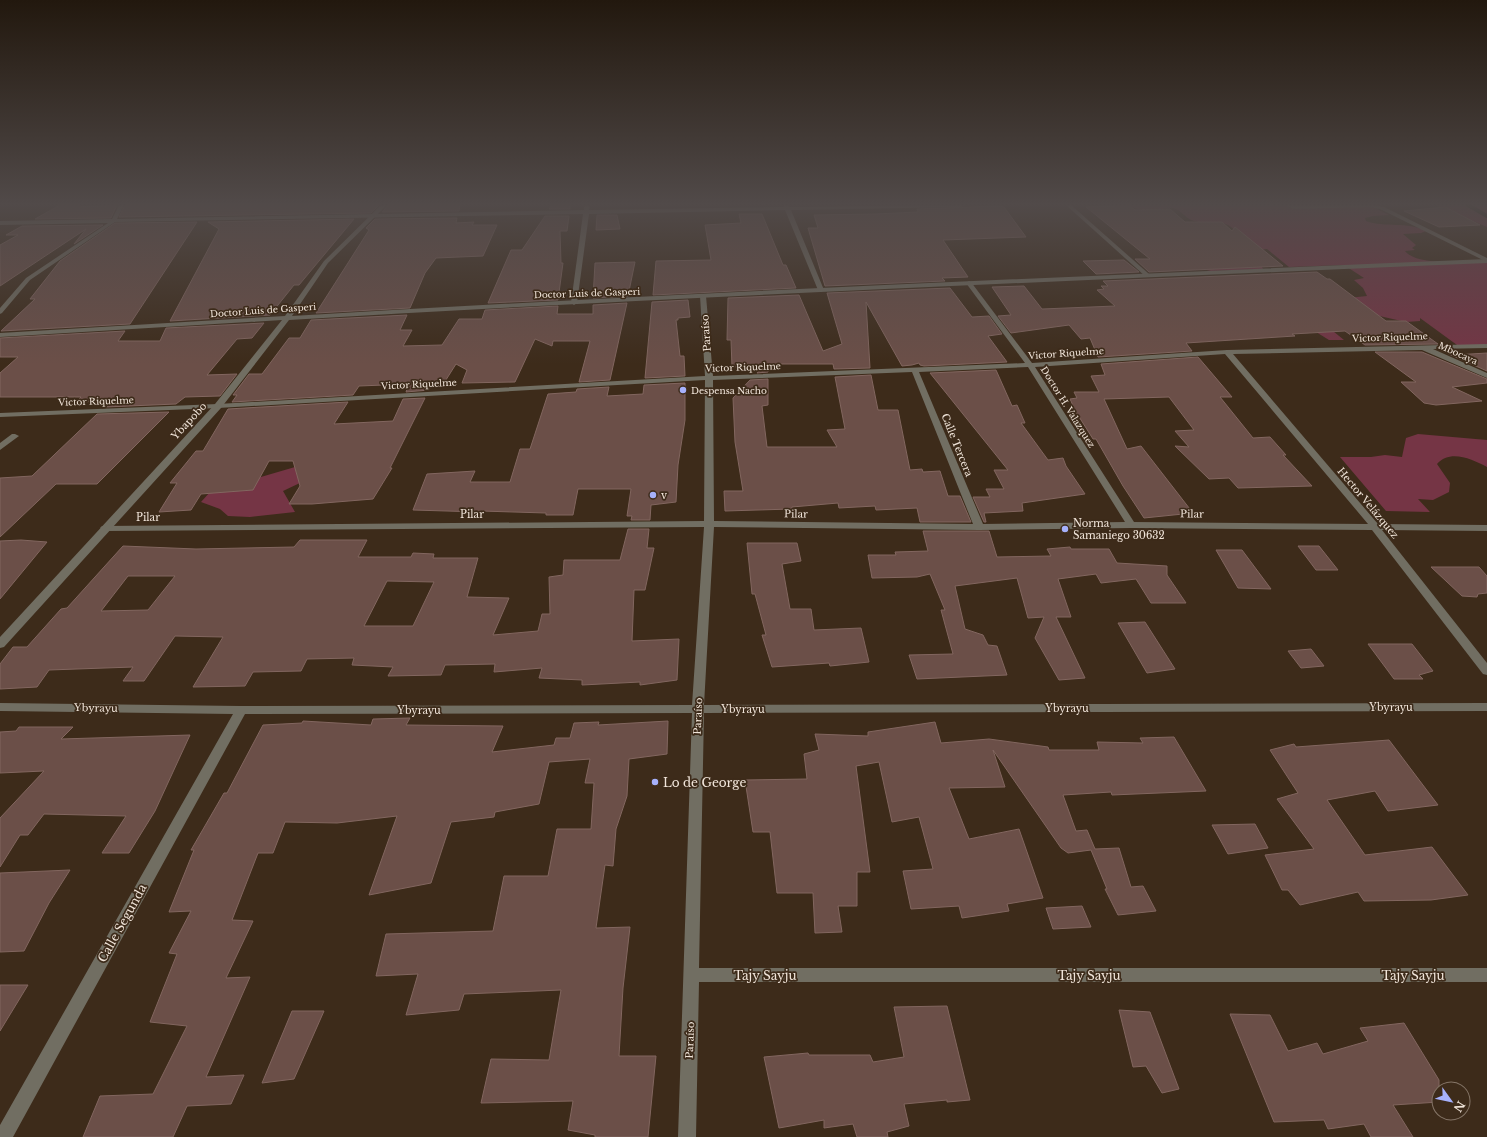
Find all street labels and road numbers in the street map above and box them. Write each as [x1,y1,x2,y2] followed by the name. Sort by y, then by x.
[534,286,640,300] street label: Doctor Luis de Gasperi
[210,301,316,319] street label: Doctor Luis de Gasperi
[698,314,714,352] street label: Paraíso
[1351,330,1428,344] street label: Victor Riquelme
[1437,339,1479,367] street label: Mbocaya
[1027,345,1104,361] street label: Victor Riquelme
[704,360,781,374] street label: Victor Riquelme
[1039,364,1097,450] street label: Doctor H. Valazquez
[380,377,457,392] street label: Victor Riquelme
[57,394,134,408] street label: Victor Riquelme
[168,399,210,443] street label: Ybapobo
[938,411,976,479] street label: Calle Tercera
[1334,465,1402,542] street label: Hector Velázquez
[784,507,808,521] street label: Pilar
[1180,507,1204,521] street label: Pilar
[460,508,484,521] street label: Pilar
[136,511,160,524] street label: Pilar
[691,697,705,735] street label: Paraíso
[73,701,118,715] street label: Ybyrayu
[1368,701,1413,714] street label: Ybyrayu
[1044,702,1089,715] street label: Ybyrayu
[720,703,765,716] street label: Ybyrayu
[396,704,441,717] street label: Ybyrayu
[94,881,150,965] street label: Calle Segunda
[734,968,796,983] street label: Tajy Sayju
[1058,968,1120,983] street label: Tajy Sayju
[1382,968,1444,983] street label: Tajy Sayju
[683,1021,697,1059] street label: Paraíso

